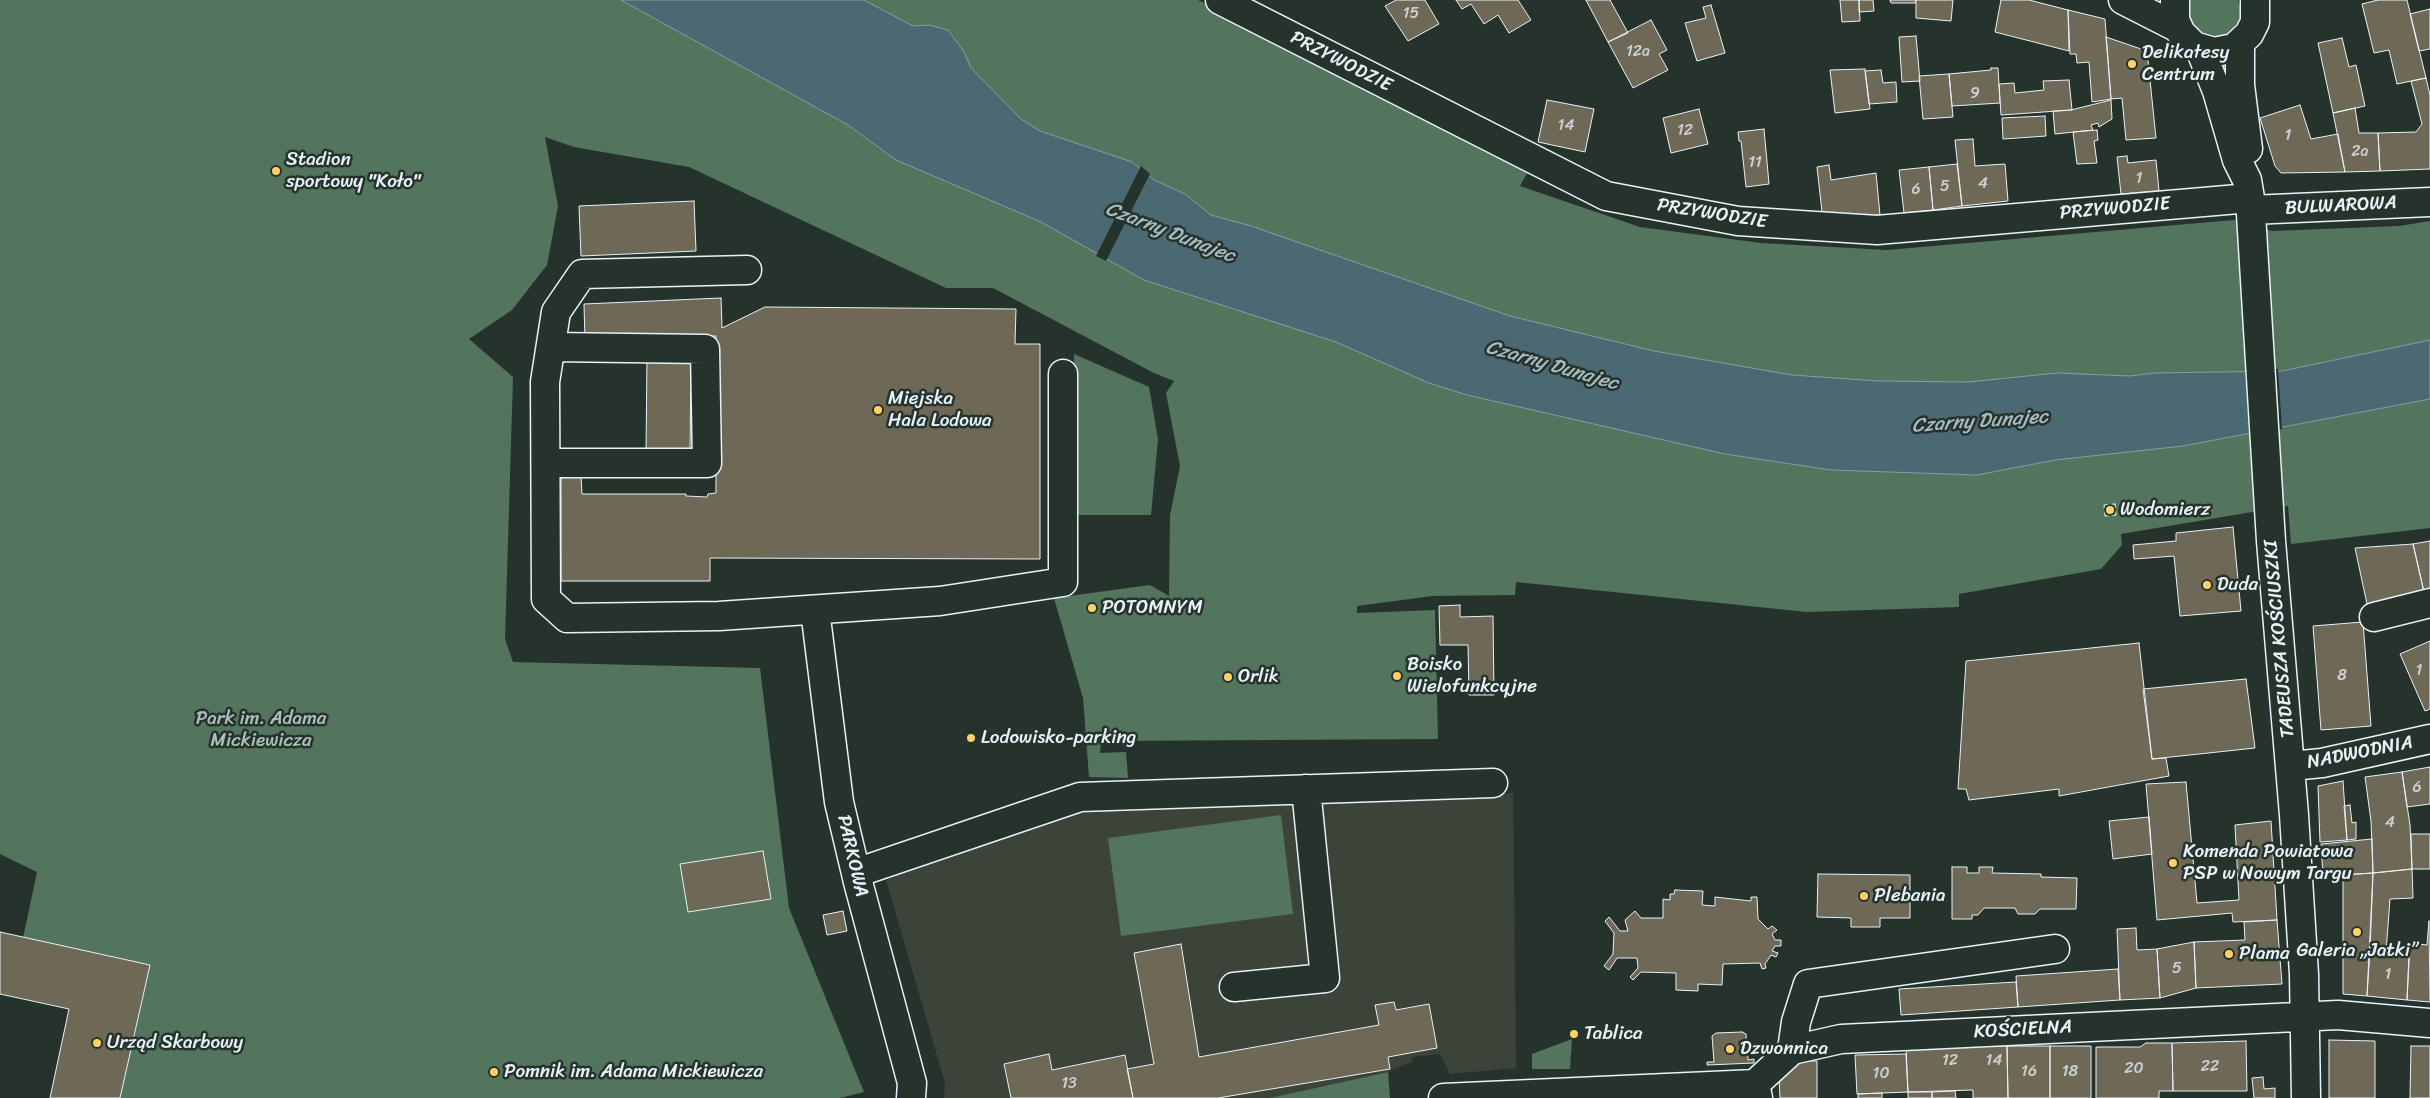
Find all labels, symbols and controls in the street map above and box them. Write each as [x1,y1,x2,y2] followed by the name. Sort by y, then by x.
[1403,4,1419,24] house number: 15
[1286,27,1396,97] street label: PRZYWODZIE
[1626,42,1650,62] house number: 12a
[2142,42,2229,86] place label: Delikatesy Centrum
[2126,58,2138,70] marker: Delikatesy Centrum
[1970,84,1980,104] house number: 9
[1558,116,1574,136] house number: 14
[1677,121,1693,141] house number: 12
[2285,126,2291,146] house number: 1
[2351,142,2369,162] house number: 2a
[286,149,421,193] place label: Stadion sportowy "Koło"
[1748,153,1762,173] house number: 11
[270,165,282,177] marker: Stadion sportowy "Koło"
[2136,169,2142,189] house number: 1
[1978,174,1988,194] house number: 4
[1940,177,1950,197] house number: 5
[1911,180,1921,200] house number: 6
[2284,192,2398,220] street label: BULWAROWA
[2059,193,2171,225] street label: PRZYWODZIE
[1655,194,1769,234] street label: PRZYWODZIE
[1102,197,1238,269] water label: Czarny Dunajec
[1483,336,1621,396] water label: Czarny Dunajec
[888,388,992,432] place label: Miejska Hala Lodowa
[872,404,884,416] marker: Miejska Hala Lodowa
[1911,405,2049,439] water label: Czarny Dunajec
[2120,499,2210,521] place label: Wodomierz
[2104,504,2116,516] marker: Wodomierz
[2260,539,2300,739] street label: TADEUSZA KOŚCIUSZKI
[2217,574,2258,596] place label: Duda
[2201,579,2213,591] marker: Duda
[1102,597,1203,619] place label: POTOMNYM
[1086,602,1098,614] marker: POTOMNYM
[1407,654,1537,698] place label: Boisko Wielofunkcyjne
[2416,661,2422,681] house number: 1
[1238,666,1279,688] place label: Orlik
[2337,666,2347,686] house number: 8
[1391,670,1403,682] marker: Boisko Wielofunkcyjne
[1222,671,1234,683] marker: Orlik
[196,708,326,752] park label: Park im. Adama Mickiewicza
[981,727,1136,749] place label: Lodowisko-parking
[965,732,977,744] marker: Lodowisko-parking
[2305,732,2415,774] street label: NADWODNIA
[2412,778,2422,798] house number: 6
[832,813,872,899] street label: PARKOWA
[2385,813,2395,833] house number: 4
[2183,841,2353,885] place label: Komenda Powiatowa PSP w Nowym Targu
[2167,857,2179,869] marker: Komenda Powiatowa PSP w Nowym Targu
[1874,885,1945,907] place label: Plebania
[1858,890,1870,902] marker: Plebania
[2351,926,2363,938] marker: Galeria „Jatki”
[2296,940,2418,962] place label: Galeria „Jatki”
[2239,943,2290,965] place label: Plama
[2223,948,2235,960] marker: Plama
[2172,959,2182,979] house number: 5
[2385,965,2391,985] house number: 1
[1973,1016,2073,1044] street label: KOŚCIELNA
[1584,1023,1643,1045] place label: Tablica
[1568,1028,1580,1040] marker: Tablica
[107,1032,243,1054] place label: Urząd Skarbowy
[91,1037,103,1049] marker: Urząd Skarbowy
[1740,1038,1828,1060] place label: Dzwonnica
[1724,1043,1736,1055] marker: Dzwonnica
[1942,1051,1958,1071] house number: 12
[1986,1051,2002,1071] house number: 14
[2201,1057,2219,1077] house number: 22
[2124,1059,2144,1079] house number: 20
[504,1061,763,1083] place label: Pomnik im. Adama Mickiewicza
[2021,1062,2037,1082] house number: 16
[2062,1062,2078,1082] house number: 18
[1873,1064,1889,1084] house number: 10
[488,1066,500,1078] marker: Pomnik im. Adama Mickiewicza
[1061,1074,1077,1094] house number: 13

